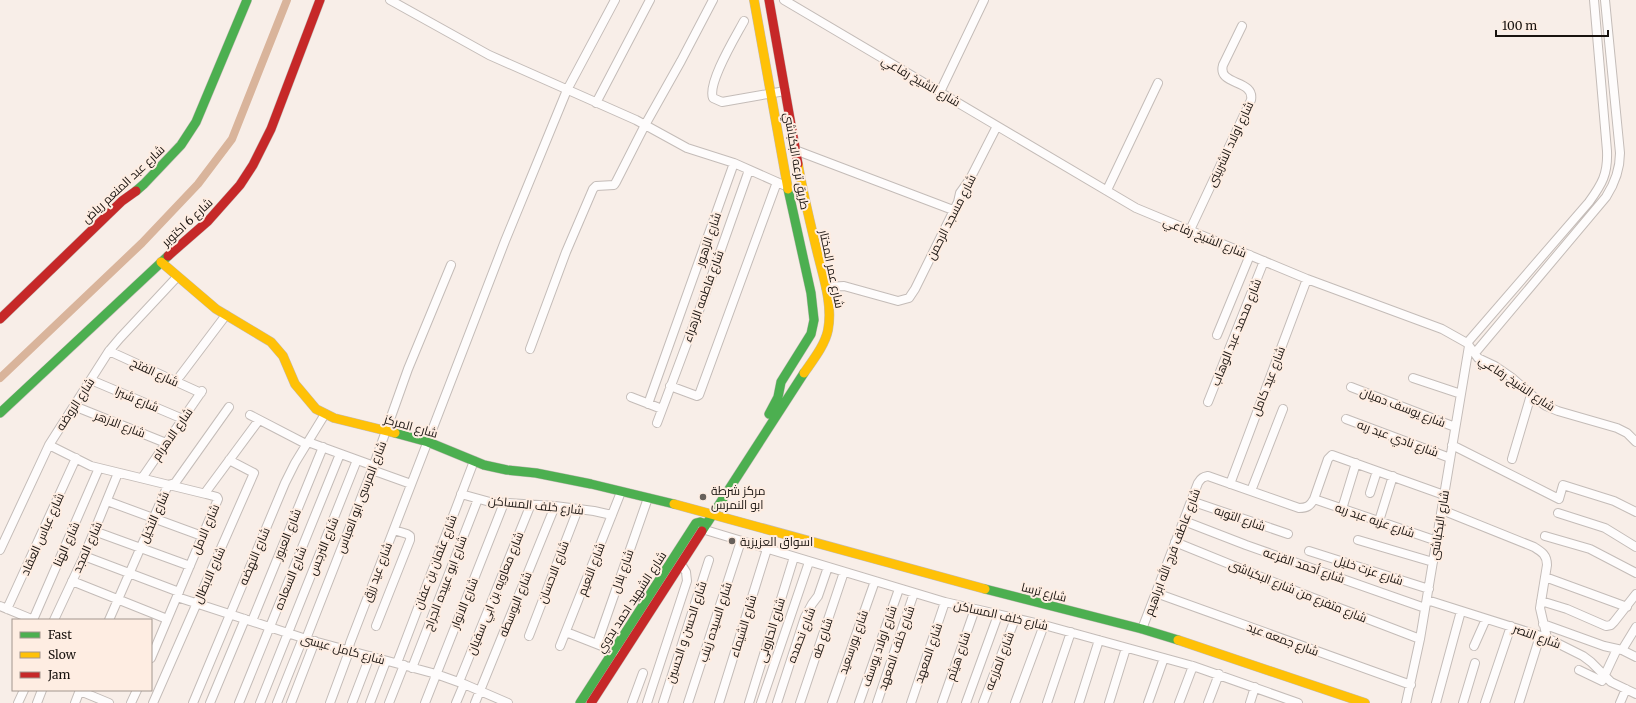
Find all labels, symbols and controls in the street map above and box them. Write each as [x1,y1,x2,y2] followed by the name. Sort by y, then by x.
[1496,12,1608,38] scale bar
[1502,18,1537,33] text: 100 m
[877,52,963,112] street label: شارع الشيخ رفاعي
[1204,99,1257,190] street label: شارع اولاد الشربينى
[778,111,813,211] street label: طريق ترعه البكباشي
[79,142,168,227] street label: شارع عبد المنعم رياض
[923,172,980,263] street label: شارع مسجد الرحمن
[158,195,216,251] street label: شارع 6 اكتوبر
[691,210,725,269] street label: شارع الزهور
[1160,213,1249,263] street label: شارع الشيخ رفاعي
[815,227,848,310] street label: شارع عمر المختار
[679,248,728,344] street label: شارع فاطمه الزهراء
[1208,276,1265,388] street label: شارع محمد عبد الوهاب
[1248,344,1289,418] street label: شارع عيد كامل
[1474,352,1558,416] street label: شارع الشيخ رفاعي
[128,354,182,391] street label: شارع الفتح
[52,375,98,434] street label: شارع الروضه
[112,383,161,416] street label: شارع شبرا
[1358,384,1448,431] street label: شارع يوسف دميان
[148,405,196,464] street label: شارع الاهرام
[91,407,148,442] street label: شارع الازهر
[381,411,440,442] street label: شارع المركز
[1354,416,1441,462] street label: شارع نادي عبد ربه
[333,439,390,555] street label: شارع المرسى ابو العباس
[711,483,765,512] place label: مركز شرطة ابو النمرس
[1141,486,1204,618] street label: شارع عاطف فرج الله ابراهيم
[136,489,173,546] street label: شارع النخيل
[1426,489,1453,561] street label: شارع البكباشى
[17,490,68,578] street label: شارع عباس العقاد
[698,492,708,502] marker: مركز شرطة ابو النمرس
[487,493,585,518] street label: شارع خلف المساكن
[1333,499,1417,542] street label: شارع عزبه عبد ربه
[188,502,223,557] street label: شارع الامل
[1212,502,1268,535] street label: شارع التوبه
[270,506,305,563] street label: شارع العبور
[410,513,461,612] street label: شارع عثمان بن عفان
[305,515,342,578] street label: شارع النرجس
[49,519,83,569] street label: شارع الهنا
[69,519,106,575] street label: شارع المجد
[235,525,274,588] street label: شارع النهضه
[463,529,529,658] street label: شارع معاويه بن ابي سفيان
[420,533,471,633] street label: شارع ابو عبيده الجراح
[740,534,813,549] place label: اسواق العزيزية
[727,536,737,546] marker: اسواق العزيزية
[534,539,573,606] street label: شارع الاحسان
[359,540,396,604] street label: شارع عيد رزق
[574,540,609,598] street label: شارع النعيم
[190,544,229,606] street label: شارع الابطال
[271,544,310,612] street label: شارع السعاده
[1261,544,1347,587] street label: شارع أحمد القزعه
[608,547,637,595] street label: شارع بلال
[593,548,672,657] street label: شارع الشهيد احمد بدوي
[1332,552,1405,589] street label: شارع عزت خليل
[1226,556,1369,627] street label: شارع متفرع من شارع البكباشى
[495,569,536,639] street label: شارع البوسطه
[447,575,482,632] street label: شارع الانوار
[662,579,711,685] street label: شارع الحسن و الحسين
[1019,579,1068,606] street label: شارع ترسا
[695,580,736,664] street label: شارع السيده زينب
[726,593,761,659] street label: شارع الشيماء
[754,596,789,664] street label: شارع الحارونى
[952,597,1050,634] street label: شارع خلف المساكن
[858,603,901,689] street label: شارع اولاد يوسف
[874,604,918,693] street label: شارع خلف المعهد
[784,605,819,665] street label: شارع نحمده
[835,608,872,676] street label: شارع بورسعيد
[808,616,837,661] street label: شارع طه
[12,619,152,691] legend
[1245,619,1321,660] street label: شارع جمعه عيد
[1510,620,1563,652] street label: شارع النصر
[911,621,946,685] street label: شارع المعهد
[48,627,72,642] text: Fast
[943,630,974,683] street label: شارع هيثم
[981,630,1018,693] street label: شارع المزرعه
[299,631,387,668] street label: شارع كامل عيسى
[48,647,77,662] text: Slow
[47,667,71,682] text: Jam

